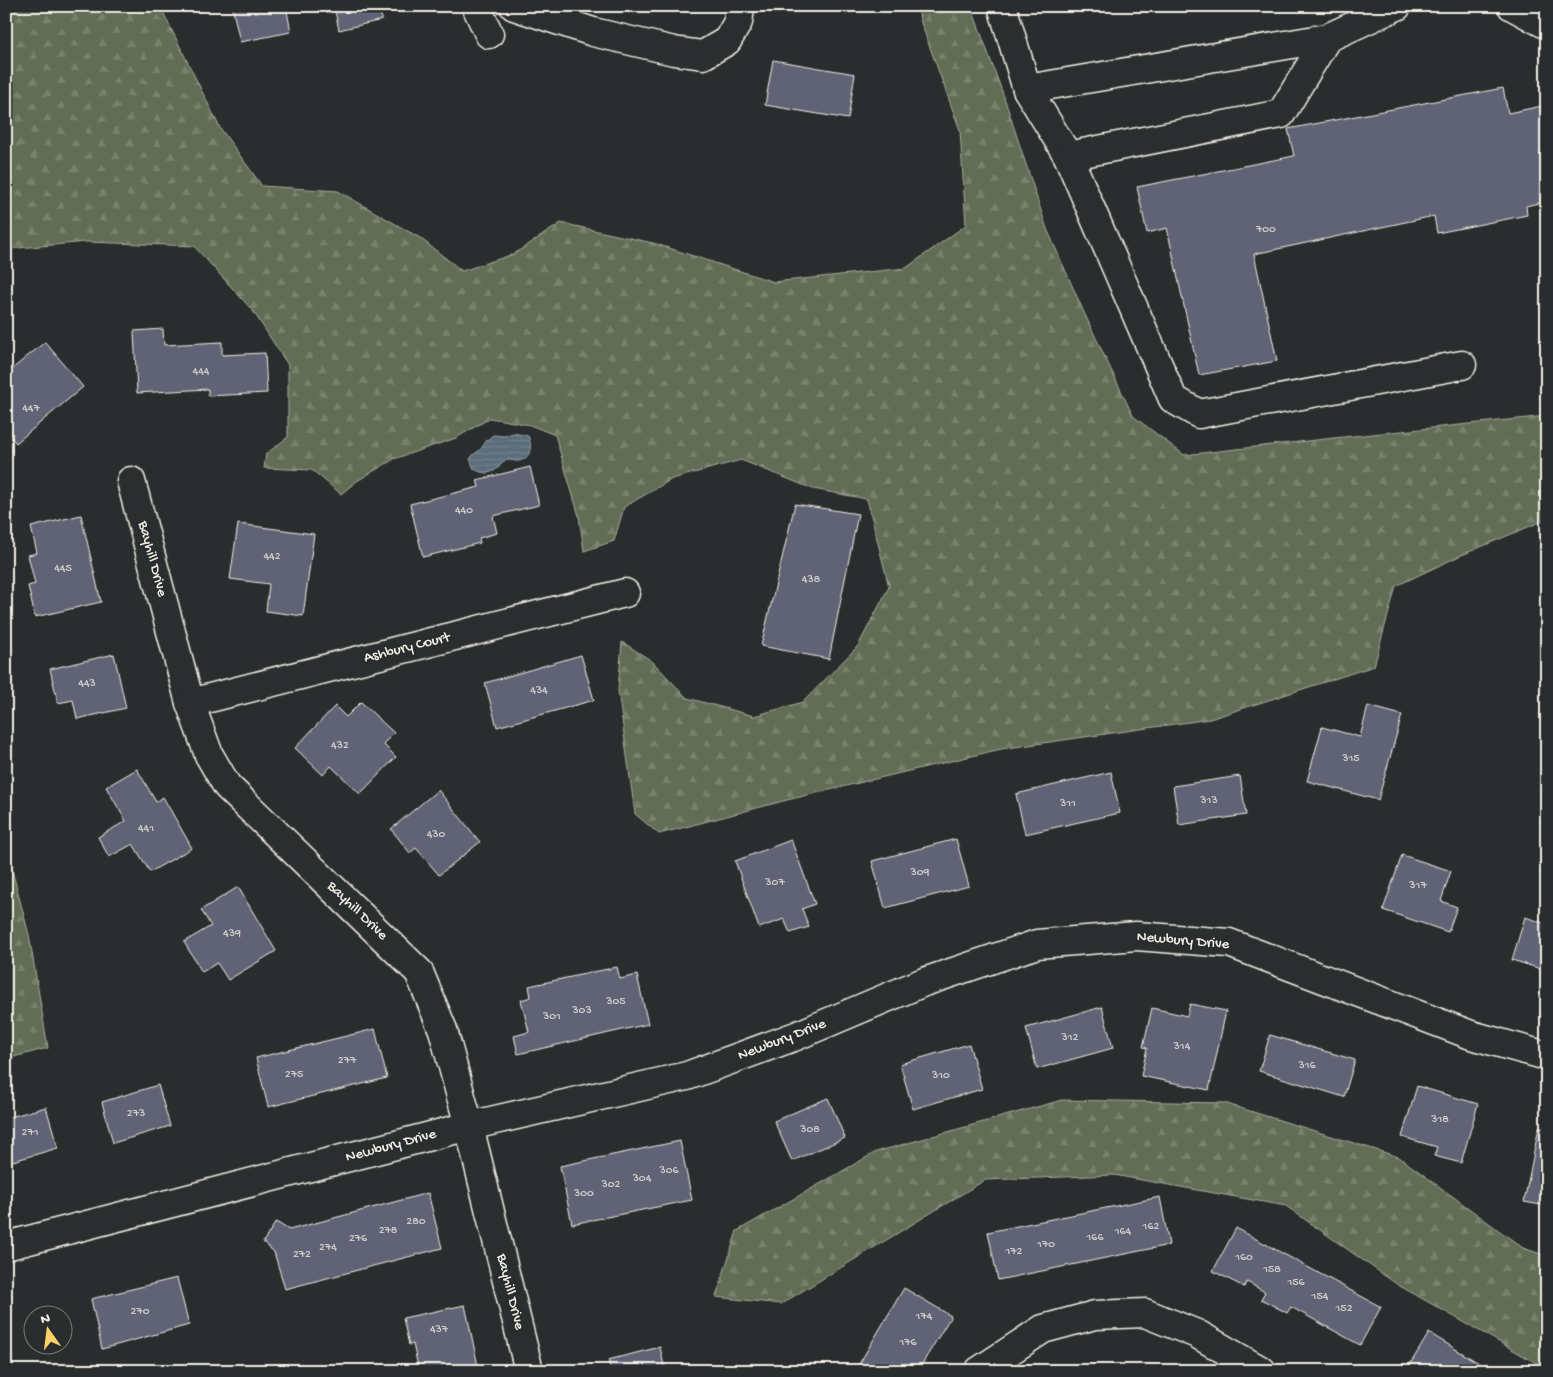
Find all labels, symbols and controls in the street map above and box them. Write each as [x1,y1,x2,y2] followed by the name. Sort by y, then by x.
[1255,223,1276,237] house number: 700
[192,365,210,379] house number: 444
[22,402,41,416] house number: 447
[455,504,473,518] house number: 440
[133,518,171,599] street label: Bayhill Drive
[263,550,281,564] house number: 442
[54,562,72,576] house number: 445
[802,573,821,587] house number: 438
[362,628,454,667] street label: Ashbury Court
[78,677,96,691] house number: 443
[530,684,548,698] house number: 434
[331,739,349,753] house number: 432
[1341,752,1360,766] house number: 315
[1199,794,1218,808] house number: 313
[1059,797,1076,811] house number: 311
[138,822,154,836] house number: 441
[427,828,446,842] house number: 430
[909,866,930,880] house number: 309
[764,876,785,890] house number: 307
[322,877,391,945] street label: Bayhill Drive
[1408,879,1427,893] house number: 317
[223,927,241,941] house number: 439
[1136,928,1230,954] street label: Newbury Drive
[605,995,626,1009] house number: 305
[571,1004,592,1018] house number: 303
[542,1010,561,1024] house number: 301
[735,1015,829,1065] street label: Newbury Drive
[1061,1031,1079,1045] house number: 312
[1173,1040,1191,1054] house number: 314
[338,1054,357,1068] house number: 277
[1297,1059,1316,1073] house number: 316
[285,1068,303,1082] house number: 275
[931,1069,950,1083] house number: 310
[127,1107,145,1121] house number: 273
[1430,1113,1449,1127] house number: 318
[799,1123,820,1137] house number: 308
[344,1125,439,1167] street label: Newbury Drive
[22,1126,39,1140] house number: 271
[658,1164,679,1178] house number: 306
[632,1172,652,1186] house number: 304
[601,1178,621,1192] house number: 302
[573,1187,594,1201] house number: 300
[406,1215,426,1229] house number: 280
[1142,1220,1160,1234] house number: 162
[379,1224,398,1238] house number: 278
[1114,1225,1132,1239] house number: 164
[1085,1231,1104,1245] house number: 166
[349,1232,368,1246] house number: 276
[1036,1238,1055,1252] house number: 170
[319,1241,337,1255] house number: 274
[1005,1245,1023,1259] house number: 172
[293,1248,311,1262] house number: 272
[492,1251,528,1332] street label: Bayhill Drive
[1234,1251,1253,1265] house number: 160
[1262,1263,1281,1277] house number: 158
[1286,1276,1306,1290] house number: 156
[1311,1290,1329,1304] house number: 154
[1334,1302,1353,1316] house number: 152
[22,1304,72,1354] north arrow
[131,1305,150,1319] house number: 270
[39,1310,52,1329] text: N
[915,1310,933,1324] house number: 174
[430,1323,449,1337] house number: 437
[898,1336,918,1350] house number: 176

